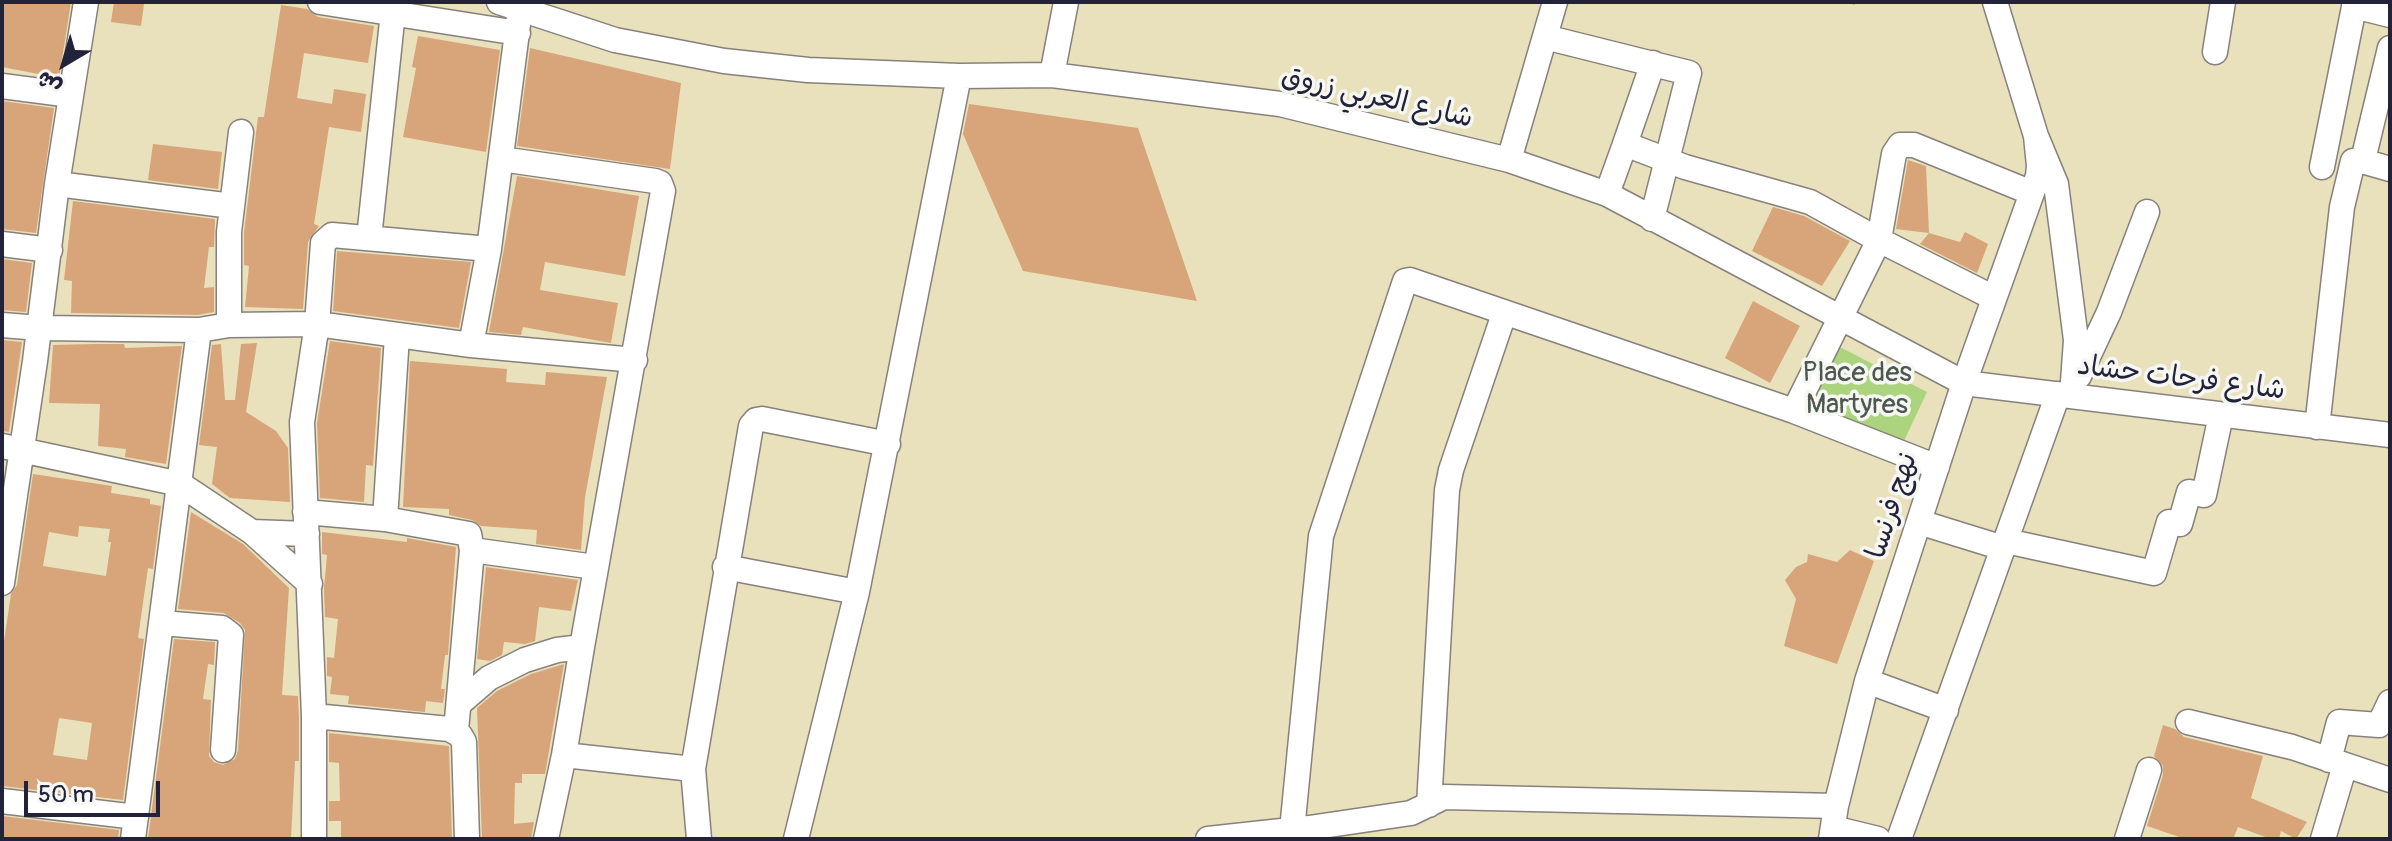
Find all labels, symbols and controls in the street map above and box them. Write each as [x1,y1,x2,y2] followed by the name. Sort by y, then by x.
[24,24,104,104] north arrow
[1278,60,1476,136] street label: شارع العربي زروق
[31,64,67,101] text: ش
[2075,350,2287,408] street label: شارع فرحات حشاد
[1802,357,1912,423] park label: Place des Martyres
[1860,449,1926,563] street label: نهج فرنسا
[28,765,164,815] scale bar
[38,780,94,809] text: 50 m

